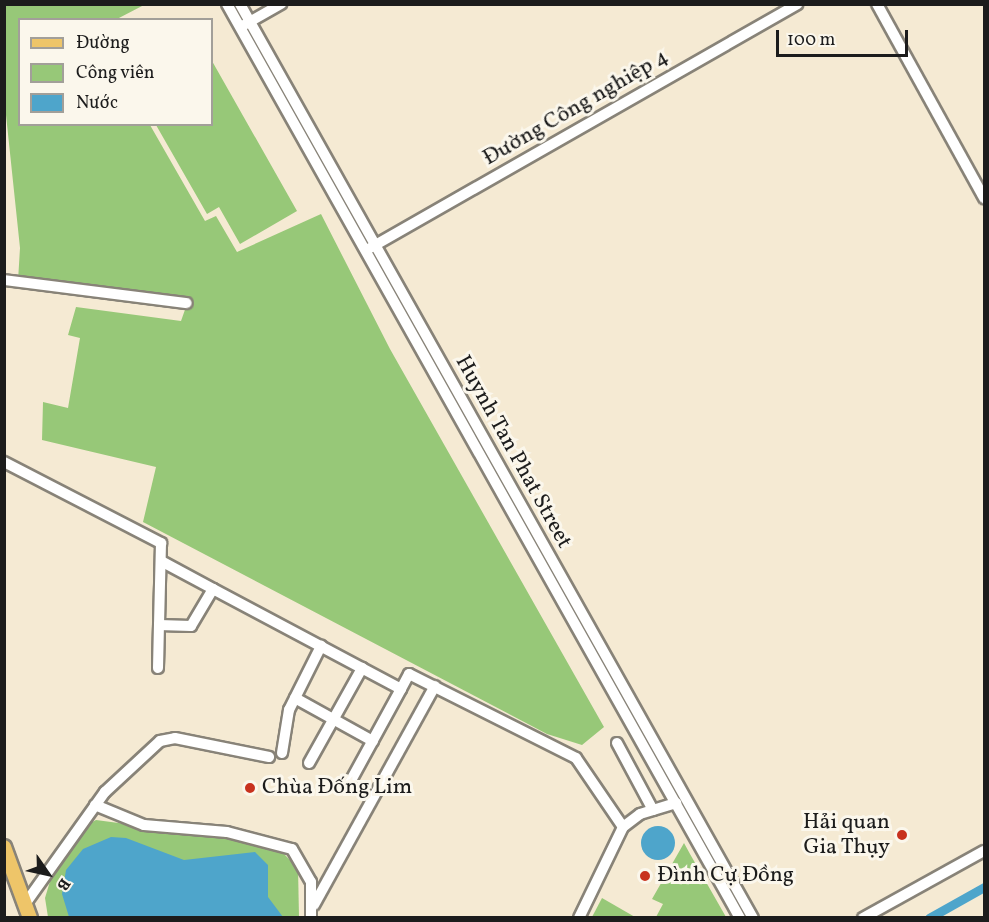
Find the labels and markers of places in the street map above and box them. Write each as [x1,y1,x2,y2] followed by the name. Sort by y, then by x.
[262,775,412,801] place label: Chùa Đống Lim
[243,781,257,795] marker: Chùa Đống Lim
[803,809,890,860] place label: Hải quan Gia Thụy
[895,828,909,842] marker: Hải quan Gia Thụy
[657,863,794,889] place label: Đình Cự Đồng
[638,869,652,883] marker: Đình Cự Đồng

